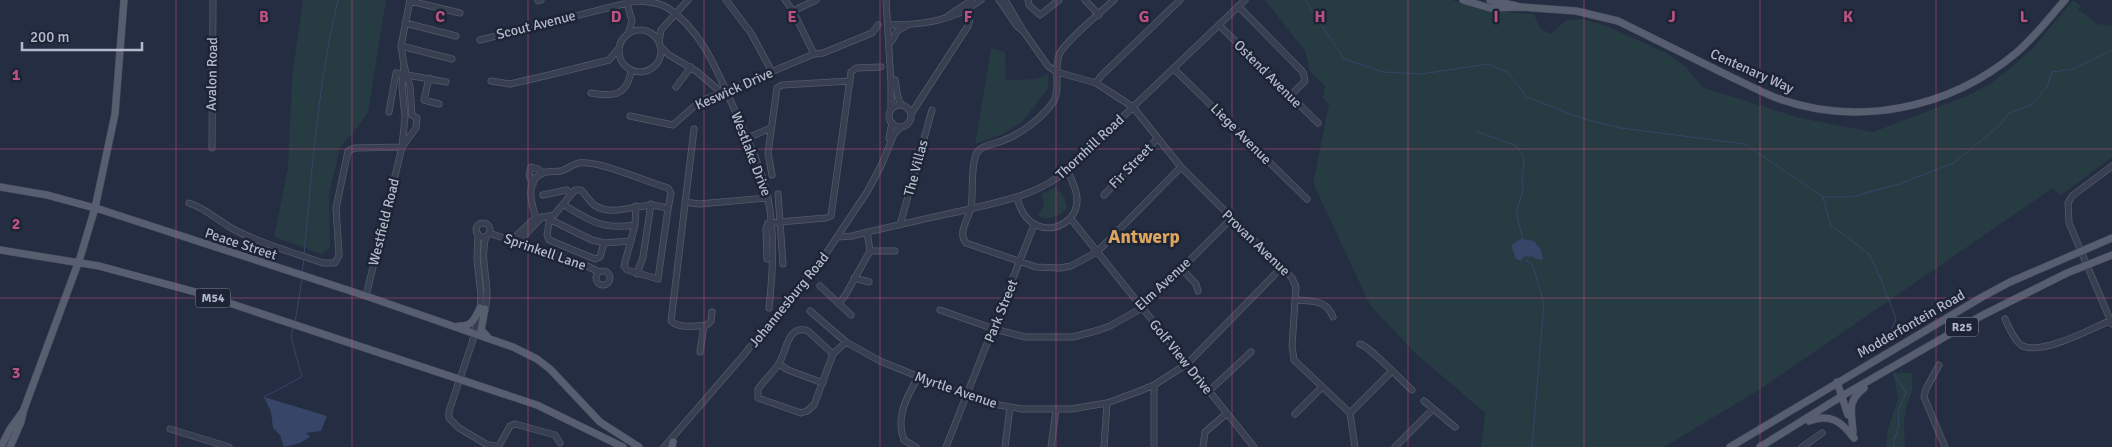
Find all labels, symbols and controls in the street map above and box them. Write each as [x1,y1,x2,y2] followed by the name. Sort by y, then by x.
[259,7,269,27] text: B
[435,7,445,27] text: C
[495,7,577,43] street label: Scout Avenue
[611,7,622,27] text: D
[787,7,797,27] text: E
[964,7,973,27] text: F
[1139,7,1149,27] text: G
[1315,7,1325,27] text: H
[1493,7,1499,27] text: I
[1668,7,1676,27] text: J
[1843,7,1853,27] text: K
[2020,7,2029,27] text: L
[22,20,142,52] scale bar
[30,28,70,46] text: 200 m
[203,37,221,111] street label: Avalon Road
[1231,37,1305,111] street label: Ostend Avenue
[1708,45,1797,97] street label: Centenary Way
[692,64,776,114] street label: Keswick Drive
[12,65,21,85] text: 1
[1207,100,1275,168] street label: Liege Avenue
[727,110,775,198] street label: Westlake Drive
[1052,111,1128,183] street label: Thornhill Road
[900,138,932,198] street label: The Villas
[1106,140,1157,192] street label: Fir Street
[365,177,403,267] street label: Westfield Road
[1219,206,1293,280] street label: Provan Avenue
[12,214,20,234] text: 2
[203,224,279,264] street label: Peace Street
[1108,225,1180,249] district label: Antwerp
[502,230,588,274] street label: Sprinkell Lane
[746,249,832,351] street label: Johannesburg Road
[1132,254,1194,314] street label: Elm Avenue
[981,277,1021,345] street label: Park Street
[1854,286,1968,362] street label: Modderfontein Road
[196,288,230,308] road number: M54
[1146,316,1216,398] street label: Golf View Drive
[1946,318,1978,337] road number: R25
[12,363,20,383] text: 3
[913,368,999,412] street label: Myrtle Avenue

